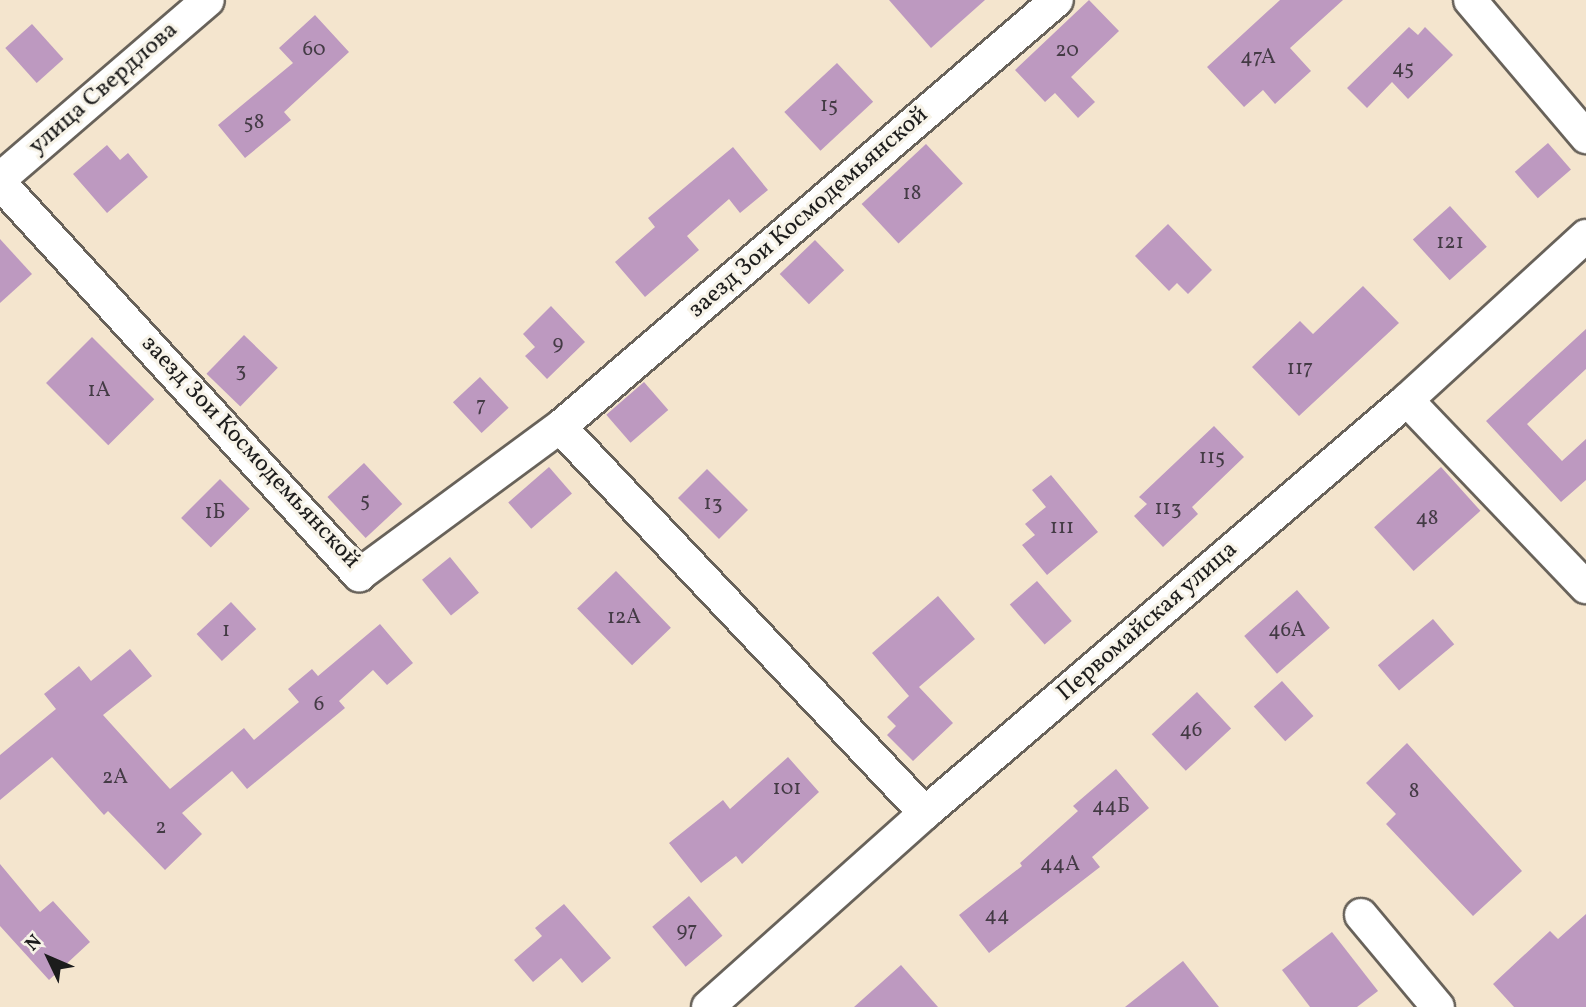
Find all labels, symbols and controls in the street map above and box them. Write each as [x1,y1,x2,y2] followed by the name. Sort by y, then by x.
[24,16,184,162] street label: улица Свердлова
[302,37,326,63] house number: 60
[1055,38,1079,64] house number: 20
[1240,45,1276,71] house number: 47А
[1392,56,1414,82] house number: 45
[820,93,838,119] house number: 15
[683,101,935,325] street label: заезд Зои Космодемьянской
[244,110,264,136] house number: 58
[903,181,921,207] house number: 18
[1436,230,1464,256] house number: 121
[135,331,365,575] street label: заезд Зои Космодемьянской
[553,331,563,357] house number: 9
[1287,356,1313,382] house number: 117
[236,358,246,384] house number: 3
[88,378,110,404] house number: 1А
[476,393,486,419] house number: 7
[1199,445,1225,471] house number: 115
[360,488,370,514] house number: 5
[704,491,722,517] house number: 13
[1154,496,1182,522] house number: 113
[204,500,226,526] house number: 1Б
[1416,506,1438,532] house number: 48
[1050,515,1074,541] house number: 111
[1052,536,1244,708] street label: Первомайская улица
[607,605,641,631] house number: 12А
[222,618,230,644] house number: 1
[1268,618,1306,644] house number: 46А
[314,692,324,718] house number: 6
[1180,718,1202,744] house number: 46
[102,765,128,791] house number: 2А
[773,776,801,802] house number: 101
[1409,779,1419,805] house number: 8
[1092,794,1130,820] house number: 44Б
[155,815,167,841] house number: 2
[1040,852,1080,878] house number: 44А
[984,903,1010,929] house number: 44
[676,918,698,944] house number: 97
[14,923,84,993] north arrow
[20,929,48,957] text: N

